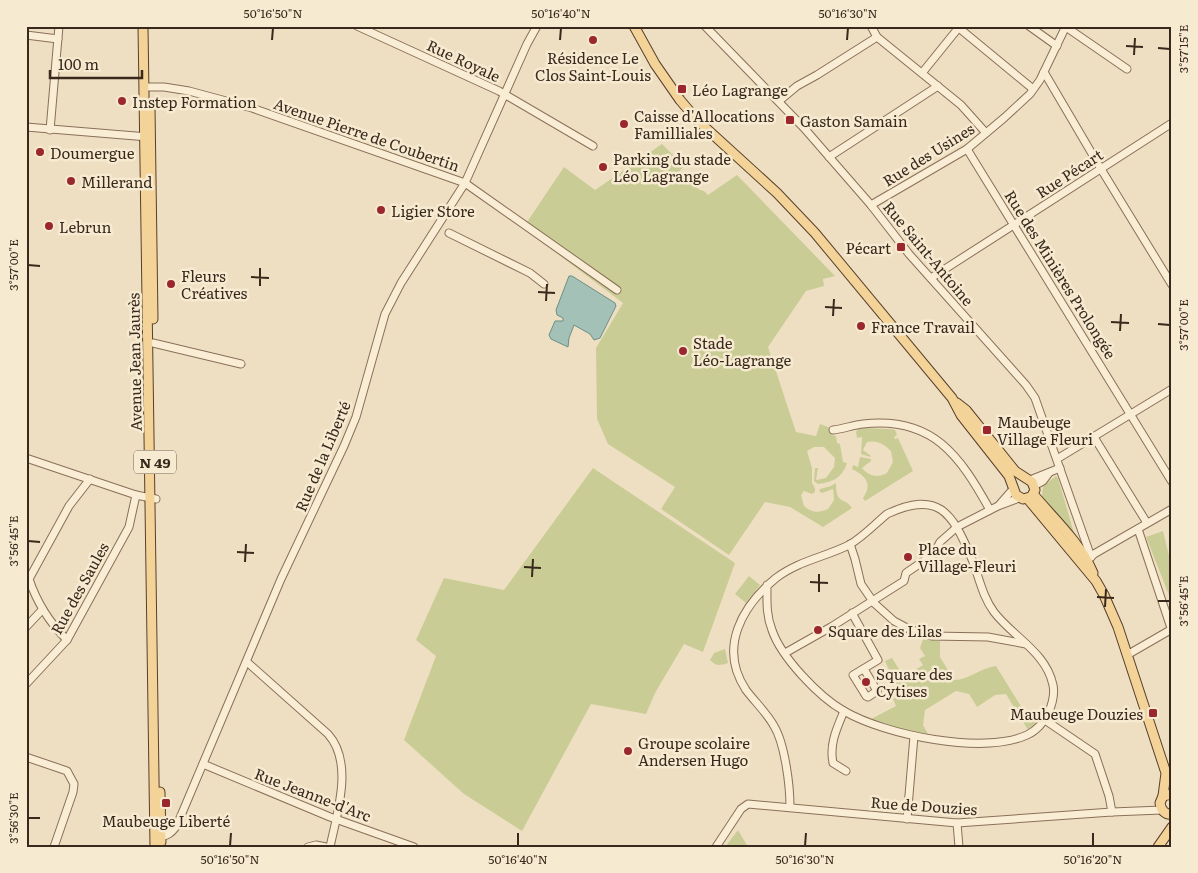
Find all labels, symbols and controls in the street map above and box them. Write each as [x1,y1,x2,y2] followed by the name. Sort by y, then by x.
[244,4,302,22] text: 50°16'50"N
[531,4,591,22] text: 50°16'40"N
[818,4,878,22] text: 50°16'30"N
[1174,24,1192,73] text: 3°57'15"E
[423,33,505,87] street label: Rue Royale
[587,34,599,46] marker: Résidence Le Clos Saint-Louis
[535,46,651,86] place label: Résidence Le Clos Saint-Louis
[50,48,142,80] scale bar
[58,52,99,75] text: 100 m
[692,78,788,101] place label: Léo Lagrange
[676,83,688,95] marker: Léo Lagrange
[132,90,257,113] place label: Instep Formation
[271,91,463,177] street label: Avenue Pierre de Coubertin
[116,95,128,107] marker: Instep Formation
[634,104,774,144] place label: Caisse d'Allocations Familliales
[800,109,908,132] place label: Gaston Samain
[784,114,796,126] marker: Gaston Samain
[878,116,979,191] street label: Rue des Usines
[618,118,630,130] marker: Caisse d'Allocations Familliales
[50,141,135,164] place label: Doumergue
[1031,143,1107,203] street label: Rue Pécart
[34,146,46,158] marker: Doumergue
[613,147,731,187] place label: Parking du stade Léo Lagrange
[597,161,609,173] marker: Parking du stade Léo Lagrange
[81,170,152,193] place label: Millerand
[65,175,77,187] marker: Millerand
[1000,185,1123,363] street label: Rue des Minières Prolongée
[878,196,980,310] street label: Rue Saint-Antoine
[391,199,475,222] place label: Ligier Store
[375,204,387,216] marker: Ligier Store
[59,215,111,238] place label: Lebrun
[43,220,55,232] marker: Lebrun
[846,236,891,259] place label: Pécart
[4,239,22,291] text: 3°57'00"E
[895,241,907,253] marker: Pécart
[181,264,248,304] place label: Fleurs Créatives
[165,278,177,290] marker: Fleurs Créatives
[121,292,147,431] street label: Avenue Jean Jaurès
[1174,299,1192,351] text: 3°57'00"E
[871,315,975,338] place label: France Travail
[855,320,867,332] marker: France Travail
[693,331,791,371] place label: Stade Léo-Lagrange
[677,345,689,357] marker: Stade Léo-Lagrange
[288,397,356,515] street label: Rue de la Liberté
[997,410,1093,450] place label: Maubeuge Village Fleuri
[981,424,993,436] marker: Maubeuge Village Fleuri
[134,451,176,474] road number: N 49
[4,515,22,566] text: 3°56'45"E
[918,537,1016,577] place label: Place du Village-Fleuri
[44,538,114,638] street label: Rue des Saules
[902,551,914,563] marker: Place du Village-Fleuri
[1174,575,1192,626] text: 3°56'45"E
[828,619,942,642] place label: Square des Lilas
[812,624,824,636] marker: Square des Lilas
[876,662,953,702] place label: Square des Cytises
[860,676,872,688] marker: Square des Cytises
[1010,702,1143,725] place label: Maubeuge Douzies
[1147,707,1159,719] marker: Maubeuge Douzies
[638,731,750,771] place label: Groupe scolaire Andersen Hugo
[622,745,634,757] marker: Groupe scolaire Andersen Hugo
[251,761,375,827] street label: Rue Jeanne-d'Arc
[870,790,978,820] street label: Rue de Douzies
[4,792,22,844] text: 3°56'30"E
[160,797,172,809] marker: Maubeuge Liberté
[102,809,231,832] place label: Maubeuge Liberté
[201,850,259,868] text: 50°16'50"N
[488,850,548,868] text: 50°16'40"N
[775,850,835,868] text: 50°16'30"N
[1064,850,1122,868] text: 50°16'20"N

